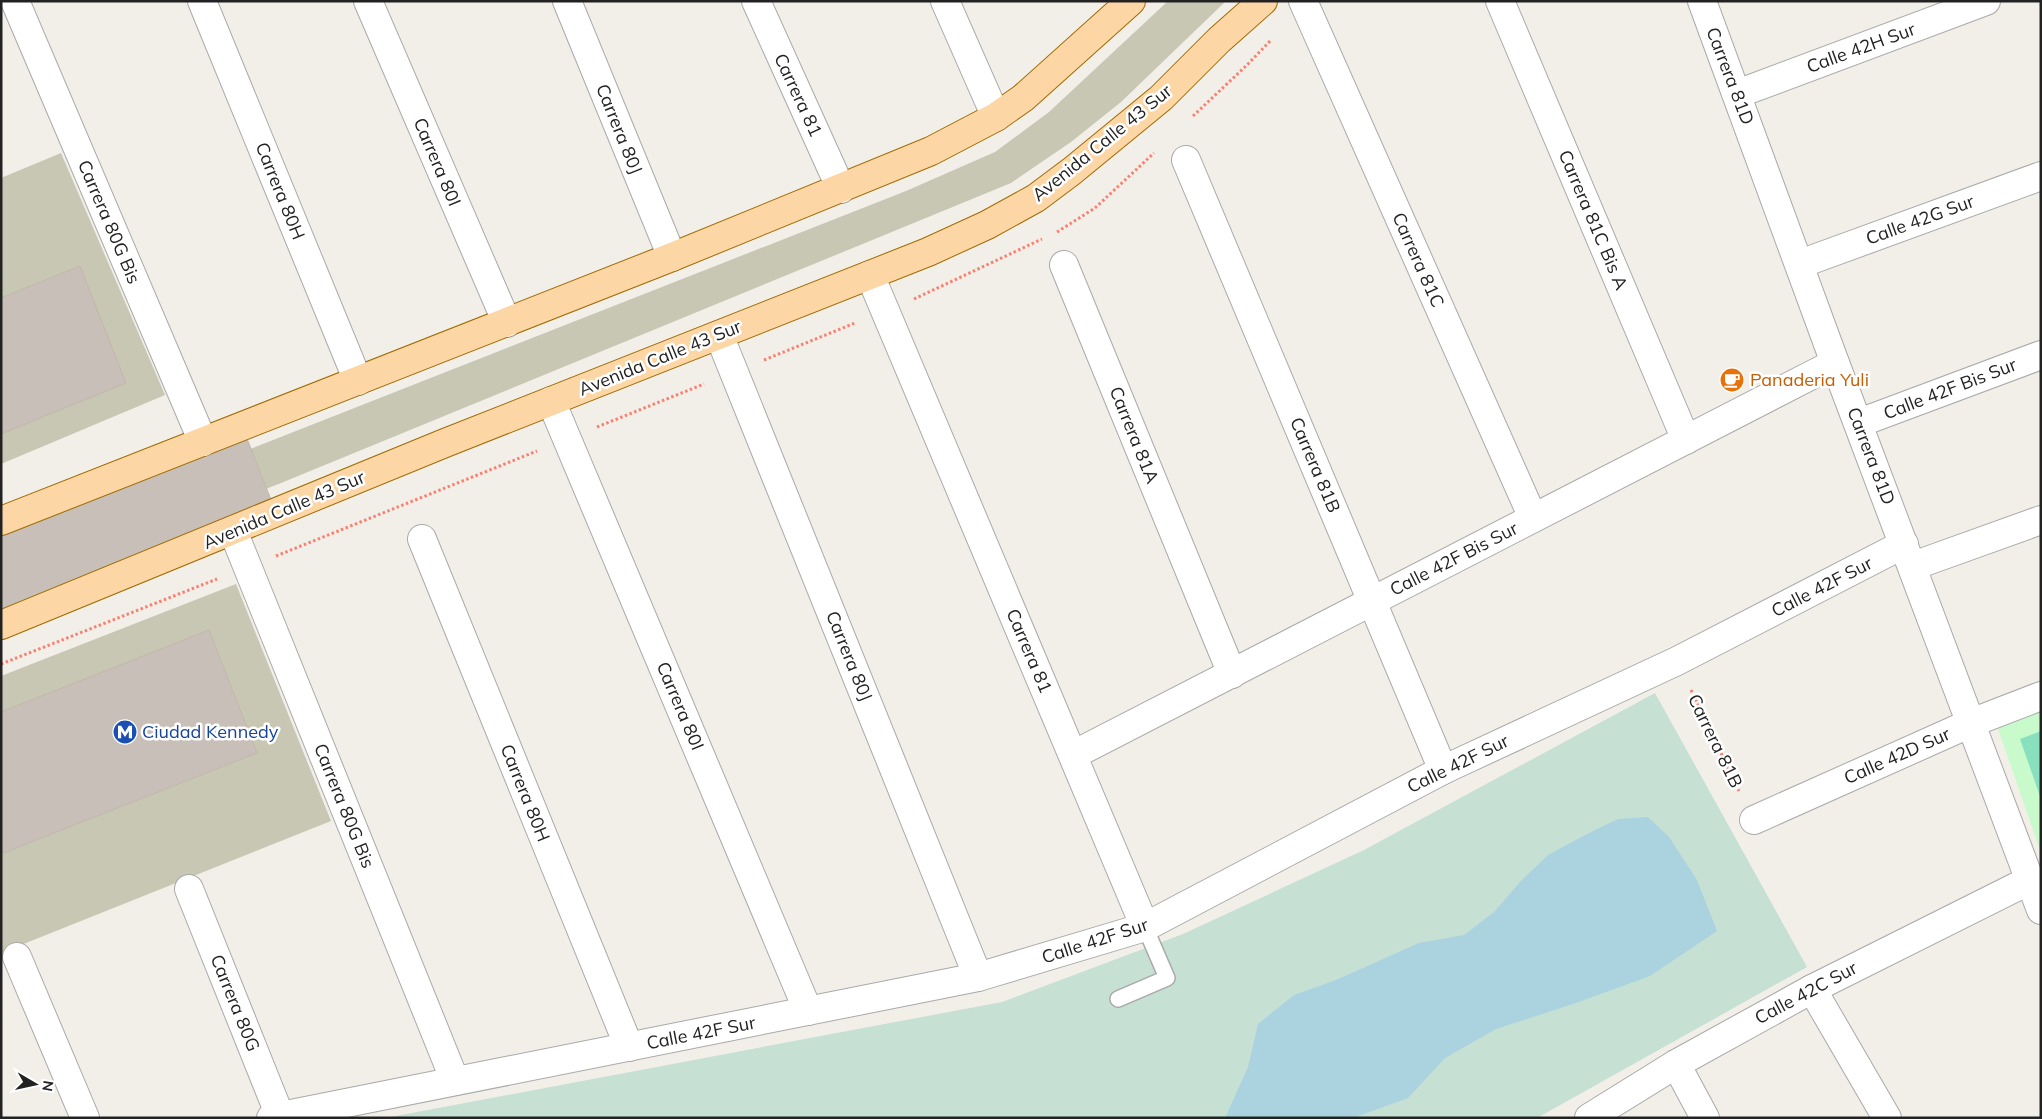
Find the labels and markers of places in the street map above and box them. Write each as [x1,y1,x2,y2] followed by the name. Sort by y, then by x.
[1719,367,1745,393] cafe icon: Panaderia Yuli
[1750,368,1869,391] place label: Panaderia Yuli
[112,719,138,745] metro station icon: Ciudad Kennedy
[142,720,279,743] place label: Ciudad Kennedy

